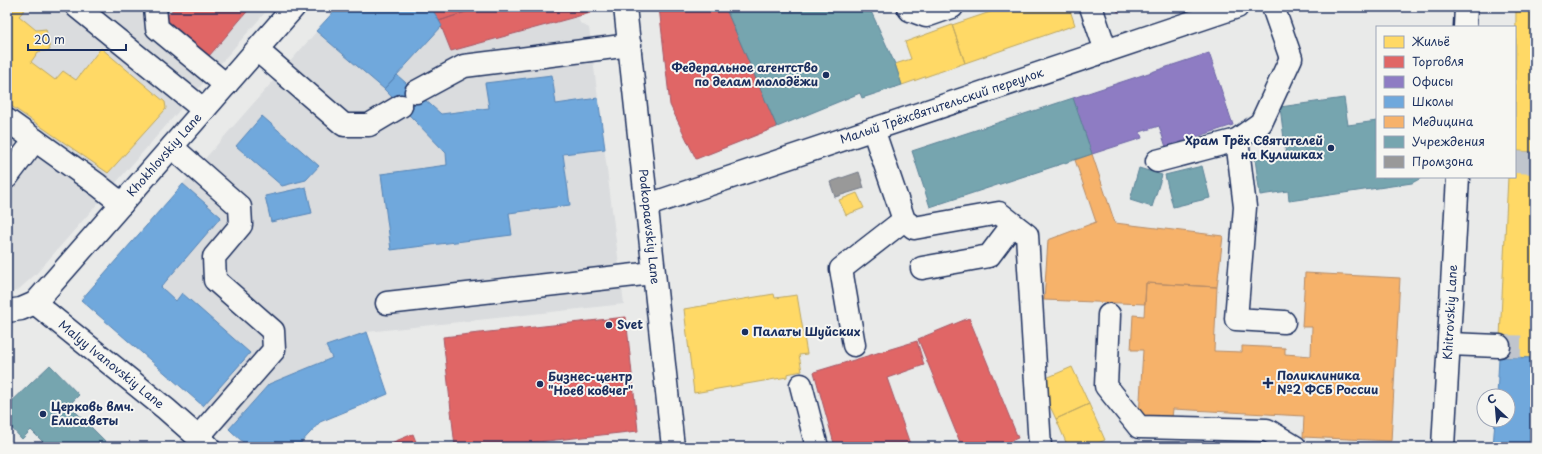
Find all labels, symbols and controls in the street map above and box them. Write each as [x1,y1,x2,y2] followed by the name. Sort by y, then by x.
[28,26,126,52] scale bar
[1376,26,1516,178] legend
[34,30,65,48] text: 20 m
[1411,32,1450,50] text: Жильё
[1412,52,1464,70] text: Торговля
[671,58,818,90] place label: Федеральное агентство по делам молодёжи
[837,62,1046,148] street label: Малый Трёхсвятительский переулок
[821,70,831,80] marker: Федеральное агентство по делам молодёжи
[1412,72,1453,90] text: Офисы
[1412,92,1454,110] text: Школы
[122,108,206,200] street label: Khokhlovskiy Lane
[1412,112,1474,130] text: Медицина
[1185,131,1323,163] place label: Храм Трёх Святителей на Кулишках
[1412,132,1485,150] text: Учреждения
[1326,143,1336,153] marker: Храм Трёх Святителей на Кулишках
[1412,152,1474,170] text: Промзона
[635,168,665,286] street label: Podkopaevskiy Lane
[1438,264,1461,360] street label: Khitrovskiy Lane
[55,315,169,412] street label: Malyy Ivanovskiy Lane
[617,315,643,333] place label: Svet
[604,320,614,330] marker: Svet
[753,322,861,340] place label: Палаты Шуйских
[740,327,750,337] marker: Палаты Шуйских
[1277,366,1378,398] place label: Поликлиника №2 ФСБ России
[548,367,633,399] place label: Бизнес-центр "Ноев ковчег"
[1262,377,1274,389] marker: Поликлиника №2 ФСБ России
[535,379,545,389] marker: Бизнес-центр "Ноев ковчег"
[1476,388,1516,428] north arrow
[1484,389,1499,408] text: С
[51,397,134,429] place label: Церковь вмч. Елисаветы
[38,409,48,419] marker: Церковь вмч. Елисаветы

